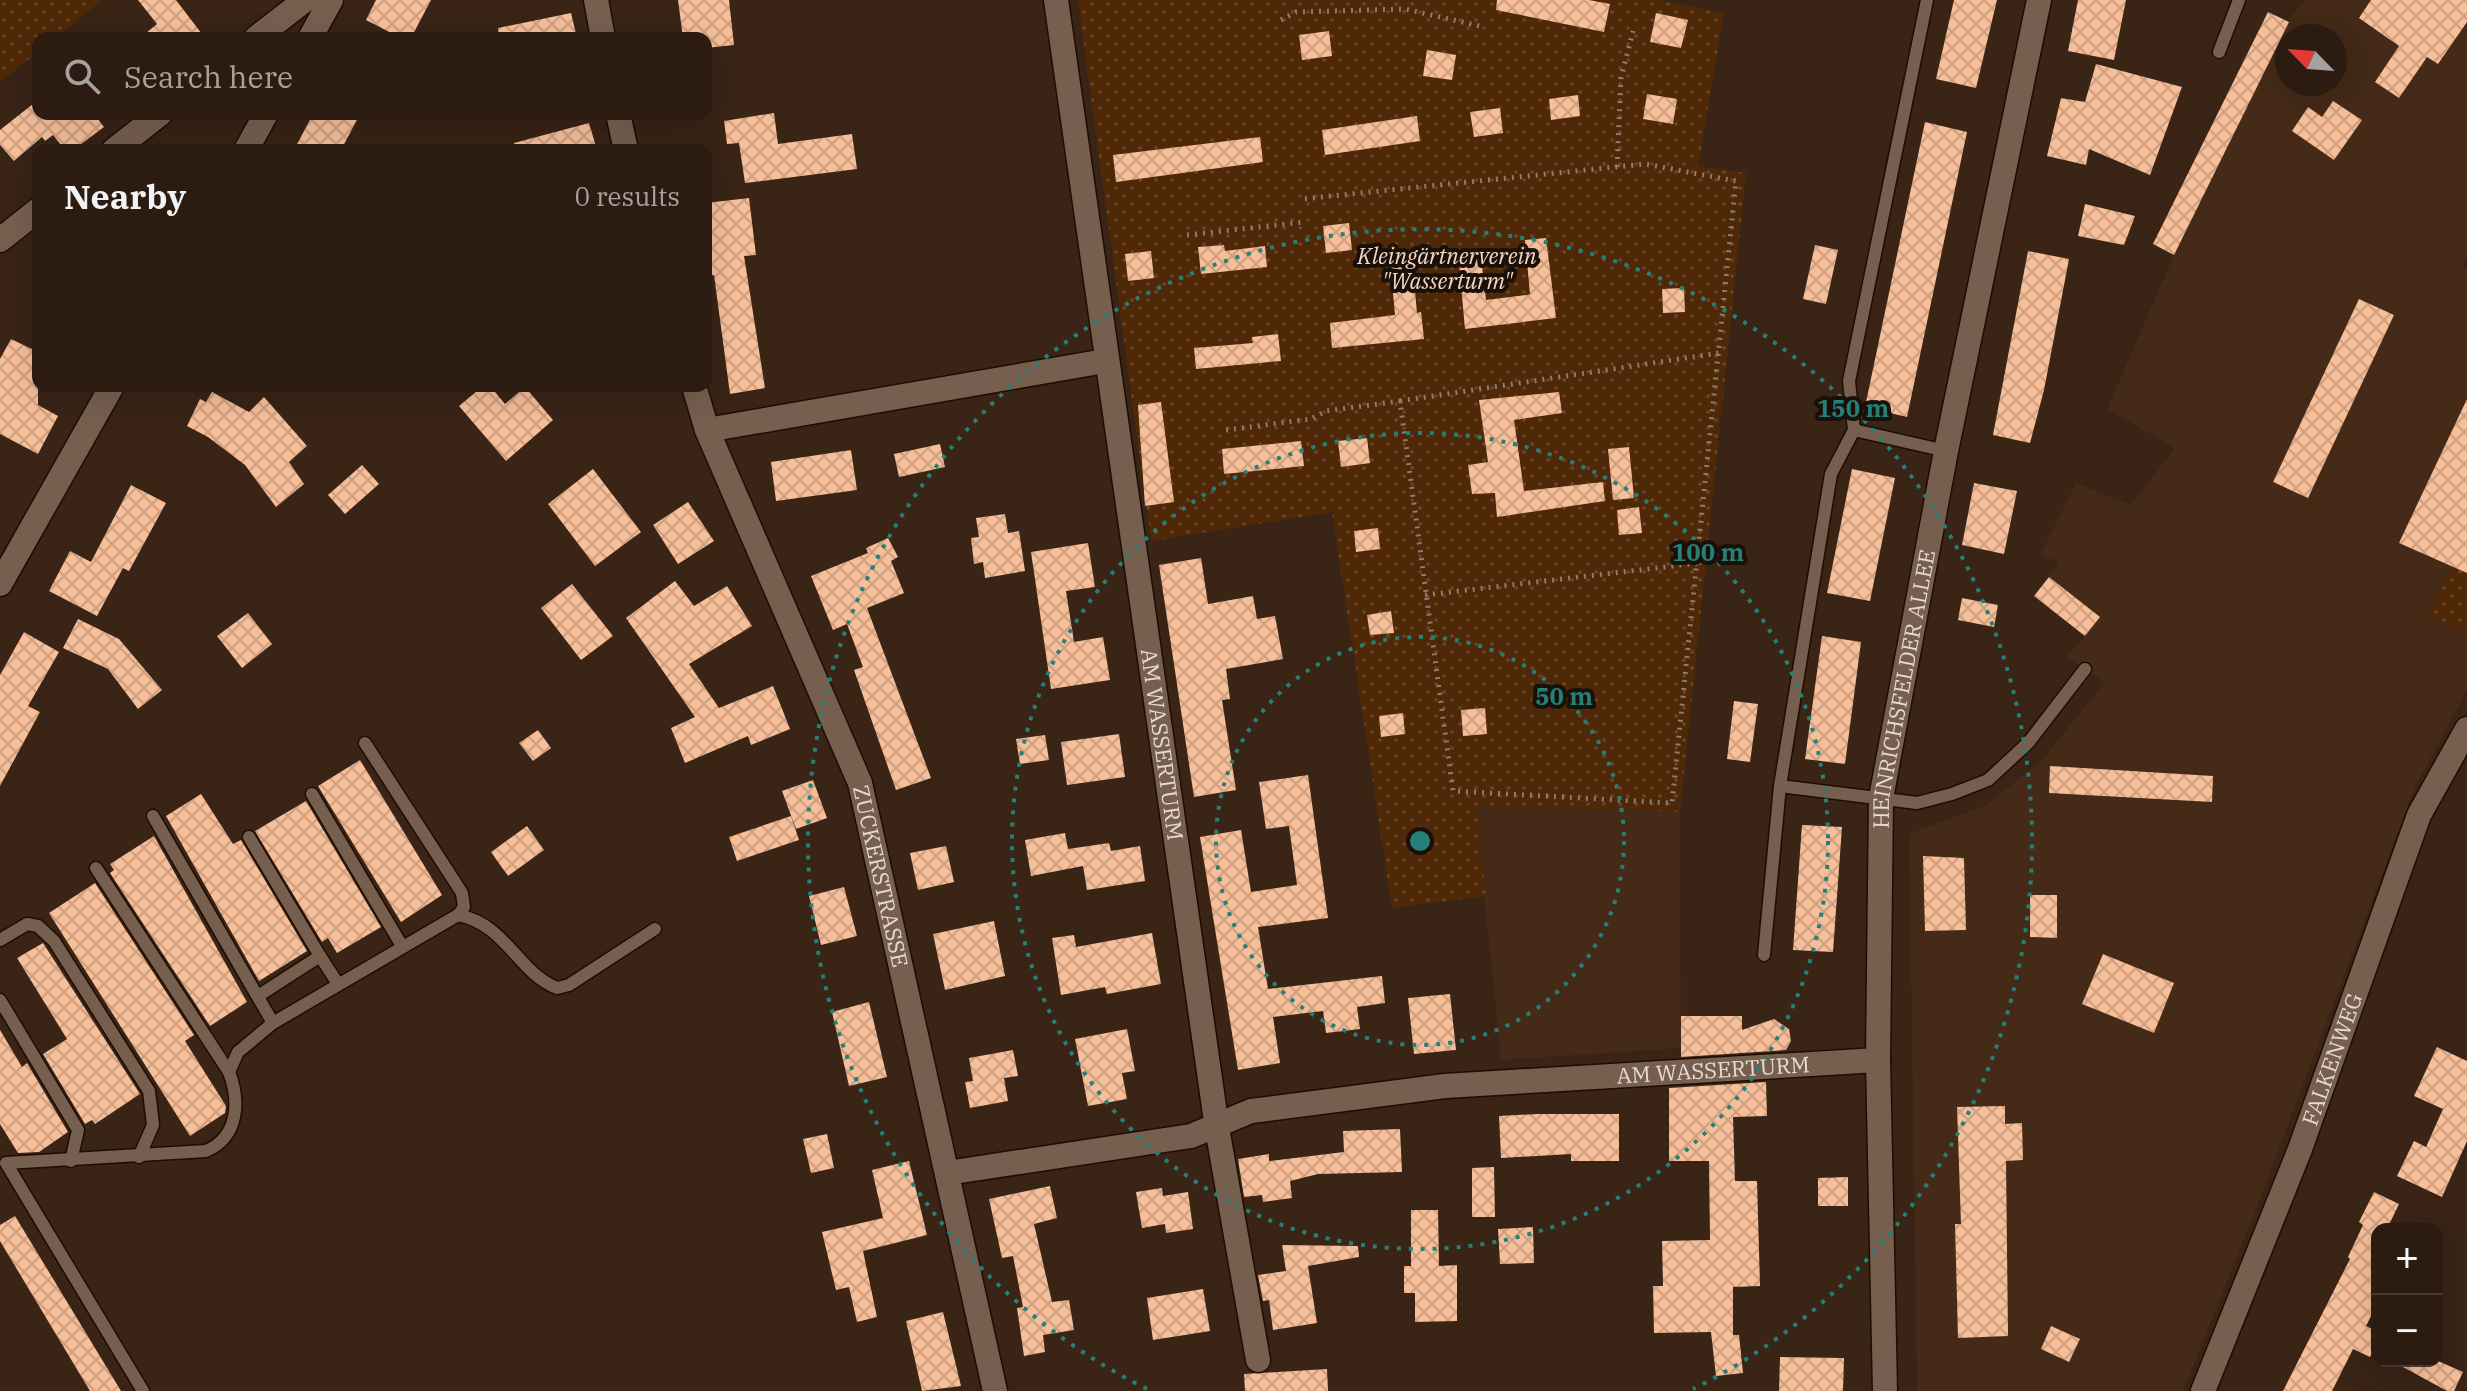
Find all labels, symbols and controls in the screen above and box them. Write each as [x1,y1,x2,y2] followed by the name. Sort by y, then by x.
[2275,24,2347,96] north arrow
[32,32,712,120] search box
[60,54,104,98] icon: search
[124,57,293,96] text: Search here
[64,174,186,218] text: Nearby
[574,179,680,213] text: 0 results
[1356,241,1537,295] park label: Kleingärtnerverein "Wasserturm"
[1817,392,1889,424] text: 150 m
[1672,536,1744,568] text: 100 m
[1866,547,1941,829] street label: HEINRICHSFELDER ALLEE
[1135,646,1191,842] street label: AM WASSERTURM
[1535,680,1593,712] text: 50 m
[847,782,915,970] street label: ZUCKERSTRASSE
[1406,827,1434,855] centre of rings
[2295,989,2368,1129] street label: FALKENWEG
[1616,1049,1811,1090] street label: AM WASSERTURM
[2371,1223,2443,1367] map controls
[2371,1223,2443,1295] button: +
[2371,1295,2443,1367] button: −

